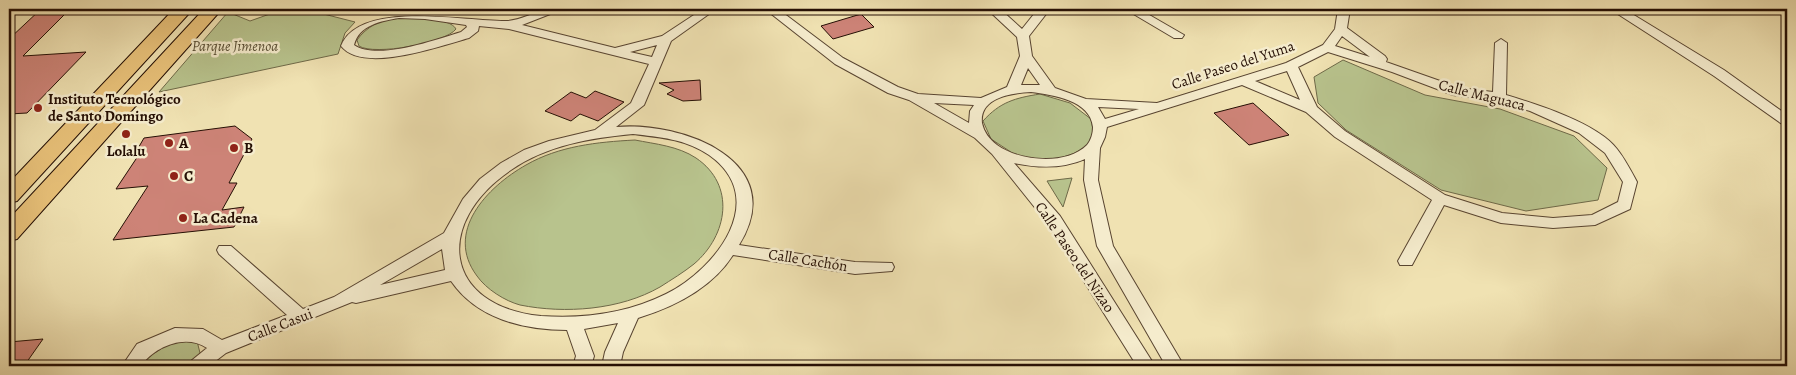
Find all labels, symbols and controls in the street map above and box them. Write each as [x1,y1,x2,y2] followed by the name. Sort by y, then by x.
[192,36,278,56] park label: Parque Jimenoa
[1169,36,1297,94] street label: Calle Paseo del Yuma
[1437,75,1527,115] street label: Calle Maguaca
[48,89,181,126] place label: Instituto Tecnológico de Santo Domingo
[32,102,44,114] marker: Instituto Tecnológico de Santo Domingo
[120,128,132,140] marker: Lolalu
[178,133,189,153] place label: A
[163,137,175,149] marker: A
[244,138,253,158] place label: B
[106,141,146,161] place label: Lolalu
[228,142,240,154] marker: B
[184,166,193,186] place label: C
[168,170,180,182] marker: C
[1031,198,1119,316] street label: Calle Paseo del Nizao
[193,208,259,228] place label: La Cadena
[177,212,189,224] marker: La Cadena
[767,244,849,276] street label: Calle Cachón
[245,303,315,347] street label: Calle Casui

